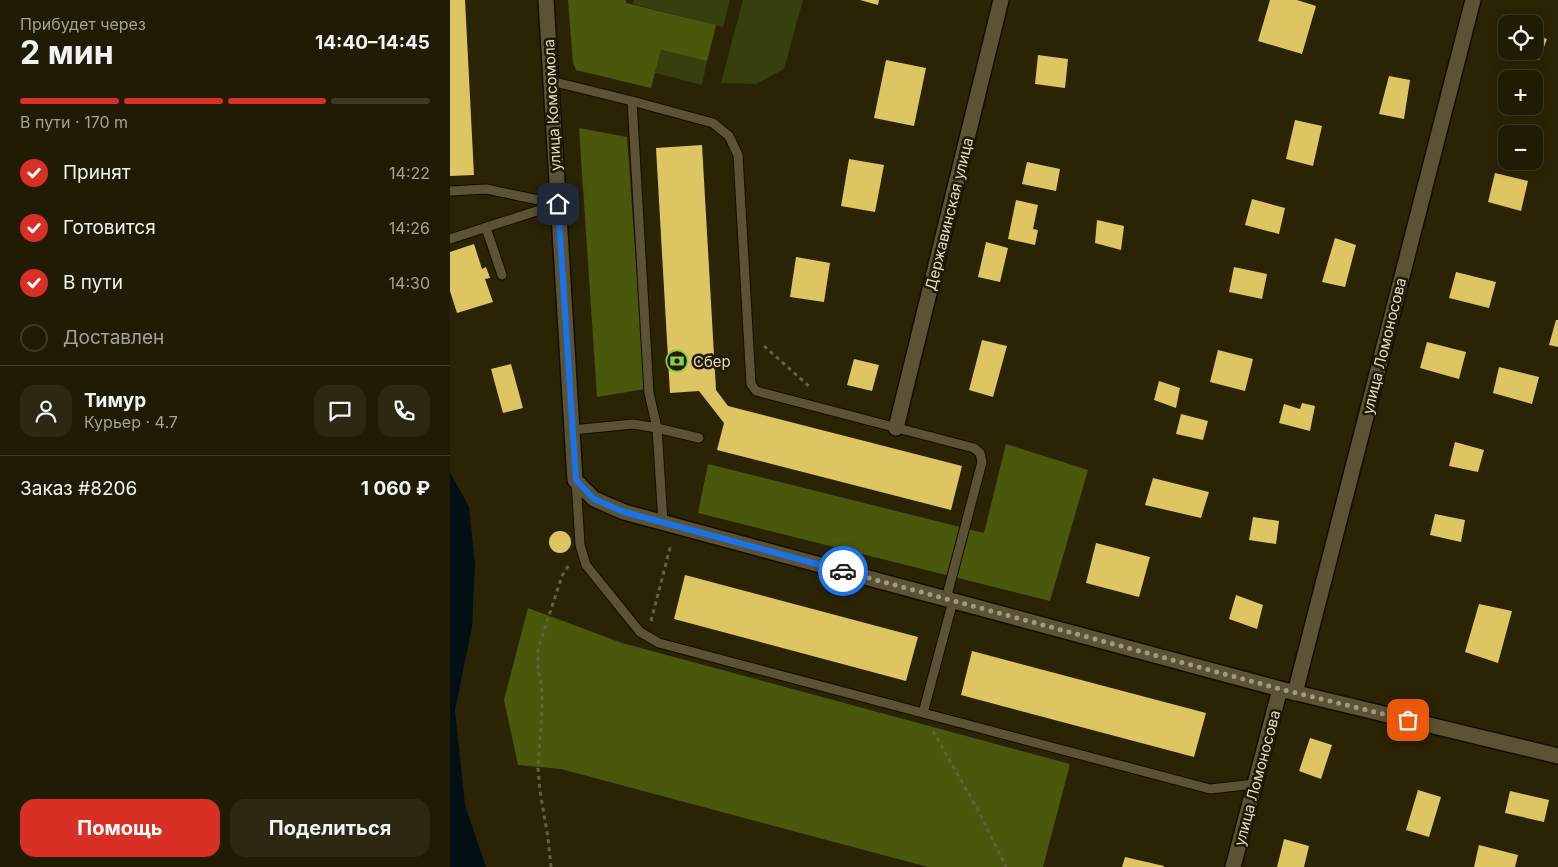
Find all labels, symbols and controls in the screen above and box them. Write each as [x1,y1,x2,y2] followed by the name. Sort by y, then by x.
[20,14,146,34] text: Прибудет через
[1498,15,1543,170] map controls
[1498,15,1543,60] button: locate
[315,31,430,54] text: 14:40–14:45
[20,33,114,72] text: 2 мин
[539,39,565,171] street label: улица Комсомола
[1498,70,1543,115] button: +
[20,112,128,132] text: В пути · 170 m
[1498,125,1543,170] button: −
[921,136,977,292] street label: Державинская улица
[20,159,48,187] icon: check
[63,161,131,184] text: Принят
[389,163,430,183] text: 14:22
[537,183,579,225] pin
[544,190,572,218] icon: home
[20,214,48,242] icon: check
[63,216,156,239] text: Готовится
[389,218,430,238] text: 14:26
[20,269,48,297] icon: check
[63,271,123,294] text: В пути
[389,273,430,293] text: 14:30
[1358,276,1410,416] street label: улица Ломоносова
[63,326,164,349] text: Доставлен
[665,349,689,373] bank icon: Сбер
[693,352,731,371] place label: Сбер
[20,385,72,437] button: person
[314,385,366,437] button: chat
[378,385,430,437] button: phone
[84,389,146,412] text: Тимур
[84,412,178,432] text: Курьер · 4.7
[20,477,137,500] text: Заказ #8206
[361,477,430,500] text: 1 060 ₽
[818,546,868,596] courier
[829,557,857,585] icon: car
[1387,699,1429,741] pin
[1394,706,1422,734] icon: bag
[1230,708,1284,848] street label: улица Ломоносова
[20,799,220,857] button: Помощь
[230,799,430,857] button: Поделиться

